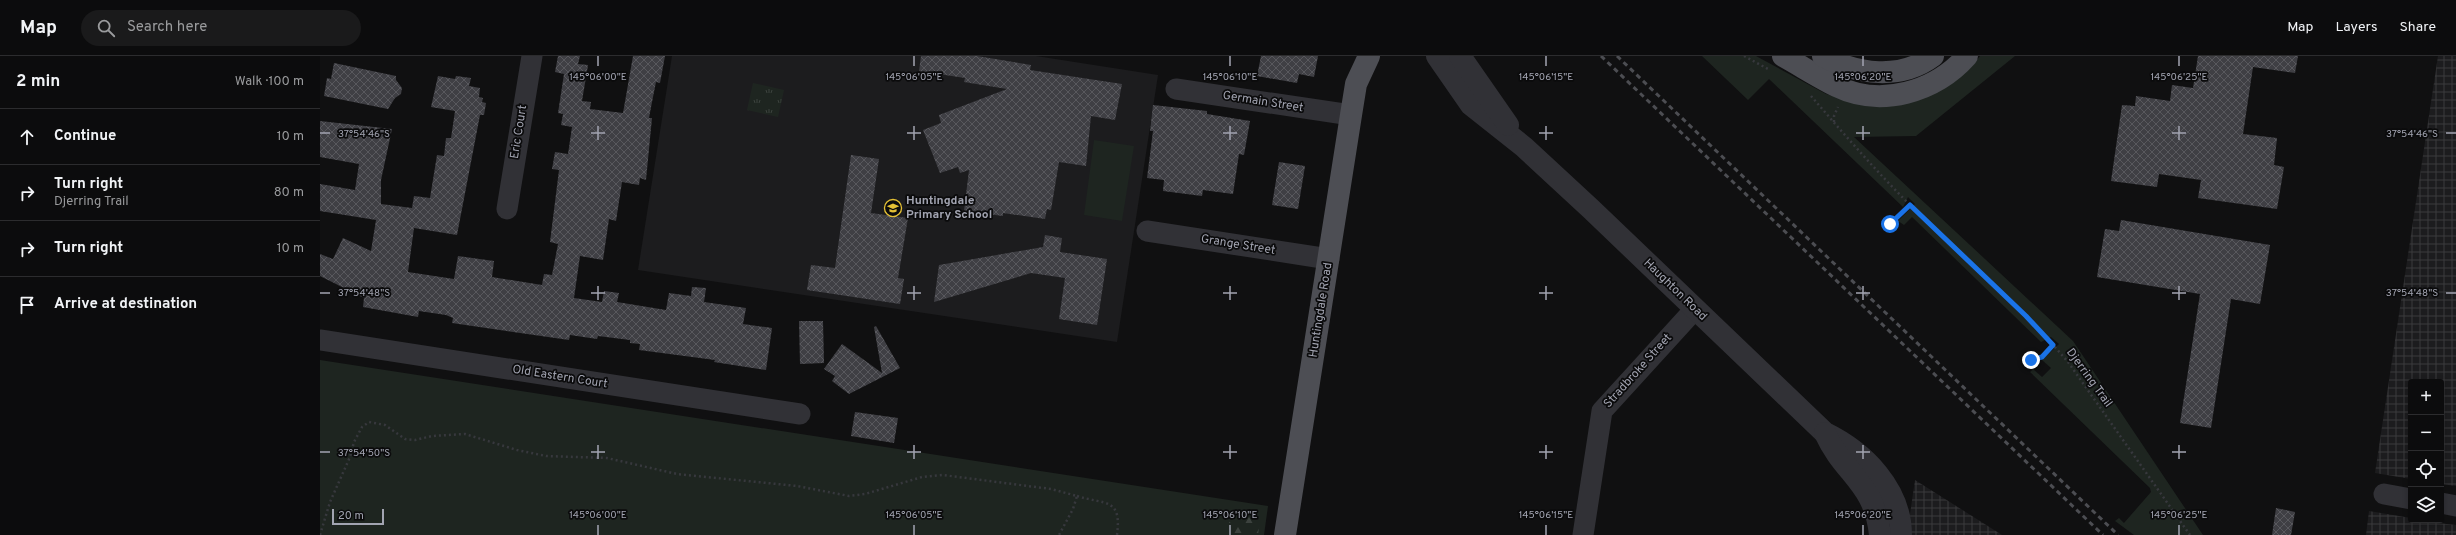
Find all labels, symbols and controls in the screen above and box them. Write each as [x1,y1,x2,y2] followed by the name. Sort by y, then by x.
[81,10,361,46] search box
[20,16,57,40] text: Map
[95,17,117,39] icon: search
[127,18,207,37] text: Search here
[2287,19,2313,36] text: Map
[2335,19,2377,36] text: Layers
[2399,19,2436,36] text: Share
[16,71,60,93] text: 2 min
[569,71,627,84] text: 145°06'00"E
[885,71,943,84] text: 145°06'05"E
[1203,71,1257,84] text: 145°06'10"E
[1519,71,1573,84] text: 145°06'15"E
[1834,71,1892,84] text: 145°06'20"E
[2151,71,2207,84] text: 145°06'25"E
[235,74,304,90] text: Walk · 100 m
[1221,88,1305,116] street label: Germain Street
[507,104,531,160] street label: Eric Court
[16,126,38,148] icon: ahead
[54,127,116,146] text: Continue
[338,128,390,141] text: 37°54'46"S
[2386,128,2438,141] text: 37°54'46"S
[277,129,304,145] text: 10 m
[54,175,123,194] text: Turn right
[16,182,38,204] icon: right
[274,185,304,201] text: 80 m
[906,193,992,223] place label: Huntingdale Primary School
[54,194,129,210] text: Djerring Trail
[883,198,903,218] school or university icon: Huntingdale Primary School
[1881,215,1899,233] route start
[1200,231,1276,259] street label: Grange Street
[16,238,38,260] icon: right
[54,239,123,258] text: Turn right
[277,241,304,257] text: 10 m
[1640,255,1710,325] street label: Haughton Road
[1306,261,1336,359] street label: Huntingdale Road
[338,287,390,300] text: 37°54'48"S
[2386,287,2438,300] text: 37°54'48"S
[16,294,38,316] icon: arrive
[54,295,197,314] text: Arrive at destination
[1600,330,1676,412] street label: Stradbroke Street
[2062,345,2116,411] street label: Djerring Trail
[2022,351,2040,369] route end
[511,362,609,392] street label: Old Eastern Court
[2408,379,2444,523] map controls
[2408,379,2444,415] button: +
[2408,415,2444,451] button: −
[338,447,390,460] text: 37°54'50"S
[2408,451,2444,487] button: locate
[2408,487,2444,523] button: layers
[332,507,384,526] scale bar
[338,509,364,523] text: 20 m
[569,509,627,522] text: 145°06'00"E
[885,509,943,522] text: 145°06'05"E
[1203,509,1257,522] text: 145°06'10"E
[1519,509,1573,522] text: 145°06'15"E
[1834,509,1892,522] text: 145°06'20"E
[2151,509,2207,522] text: 145°06'25"E

